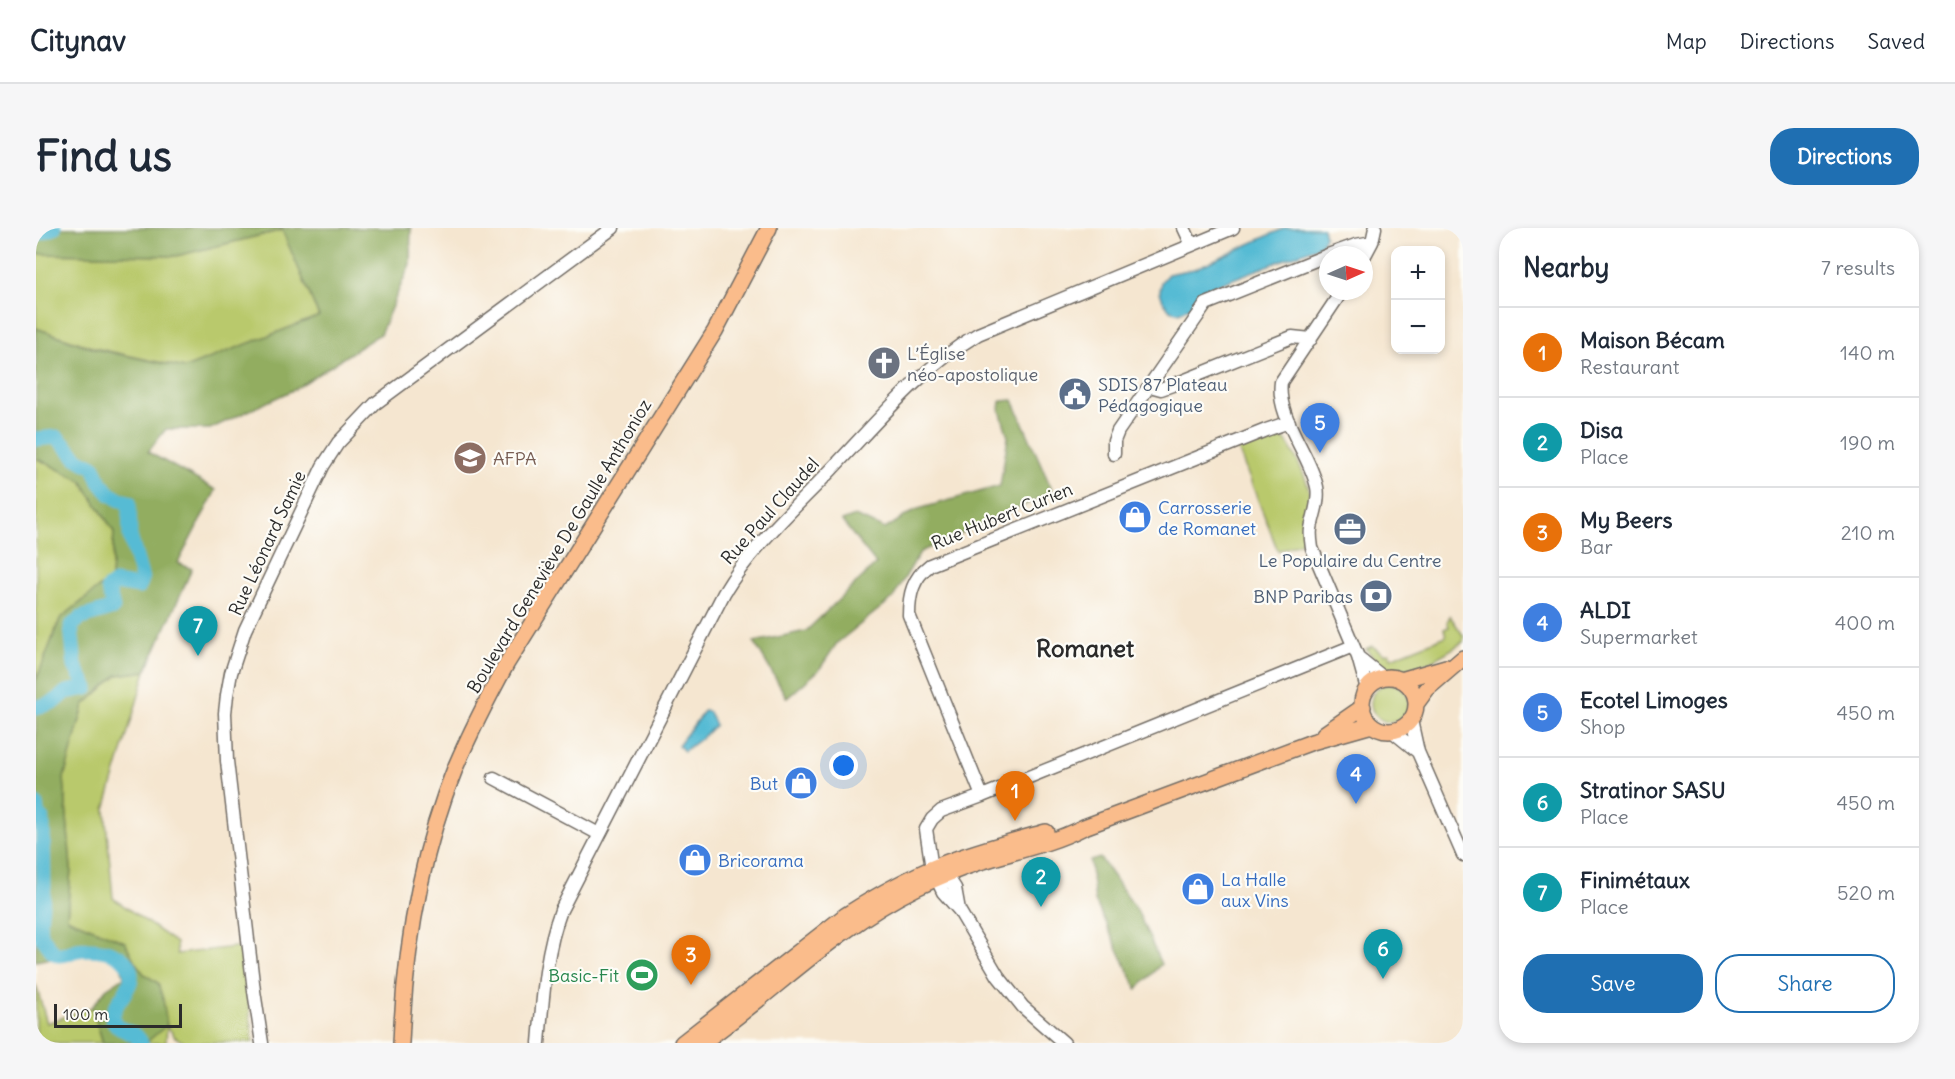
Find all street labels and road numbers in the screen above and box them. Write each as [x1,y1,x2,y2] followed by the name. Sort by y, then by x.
[462,394,656,697] street label: Boulevard Geneviève De Gaulle Anthonioz
[716,453,824,569] street label: Rue Paul Claudel
[223,467,311,619] street label: Rue Léonard Samie
[928,477,1076,555] street label: Rue Hubert Curien

